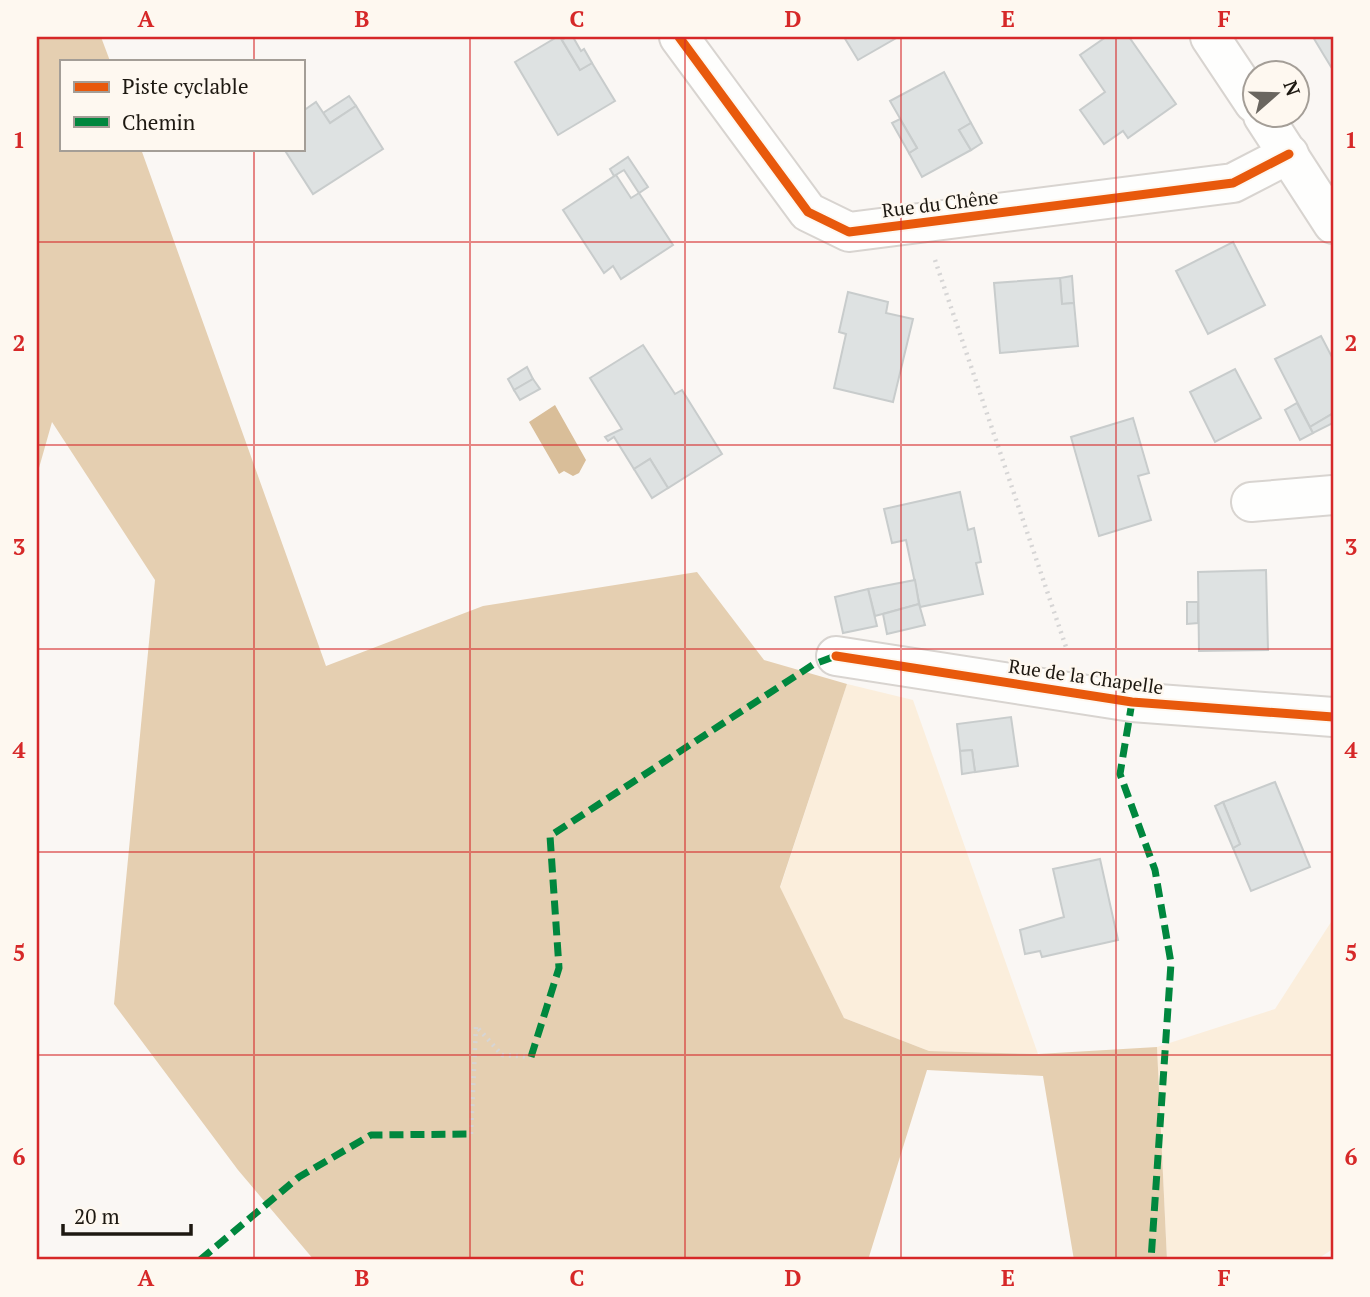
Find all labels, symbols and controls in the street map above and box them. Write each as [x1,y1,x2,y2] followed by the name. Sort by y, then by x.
[138,3,155,34] text: A
[355,3,370,34] text: B
[570,3,585,34] text: C
[785,3,802,34] text: D
[1001,3,1015,34] text: E
[1217,3,1231,34] text: F
[60,60,304,150] legend
[1240,60,1310,130] north arrow
[122,72,248,100] text: Piste cyclable
[1278,77,1307,100] text: N
[122,108,196,136] text: Chemin
[13,124,26,155] text: 1
[1345,124,1358,155] text: 1
[880,183,1000,223] street label: Rue du Chêne
[13,327,26,358] text: 2
[1345,327,1358,358] text: 2
[13,531,26,562] text: 3
[1345,531,1358,562] text: 3
[1007,653,1165,699] street label: Rue de la Chapelle
[13,734,26,765] text: 4
[1345,734,1358,765] text: 4
[13,937,26,968] text: 5
[1345,937,1358,968] text: 5
[13,1141,26,1172] text: 6
[1345,1141,1358,1172] text: 6
[63,1192,191,1236] scale bar
[74,1202,120,1230] text: 20 m
[138,1262,155,1293] text: A
[355,1262,370,1293] text: B
[570,1262,585,1293] text: C
[785,1262,802,1293] text: D
[1001,1262,1015,1293] text: E
[1217,1262,1231,1293] text: F

